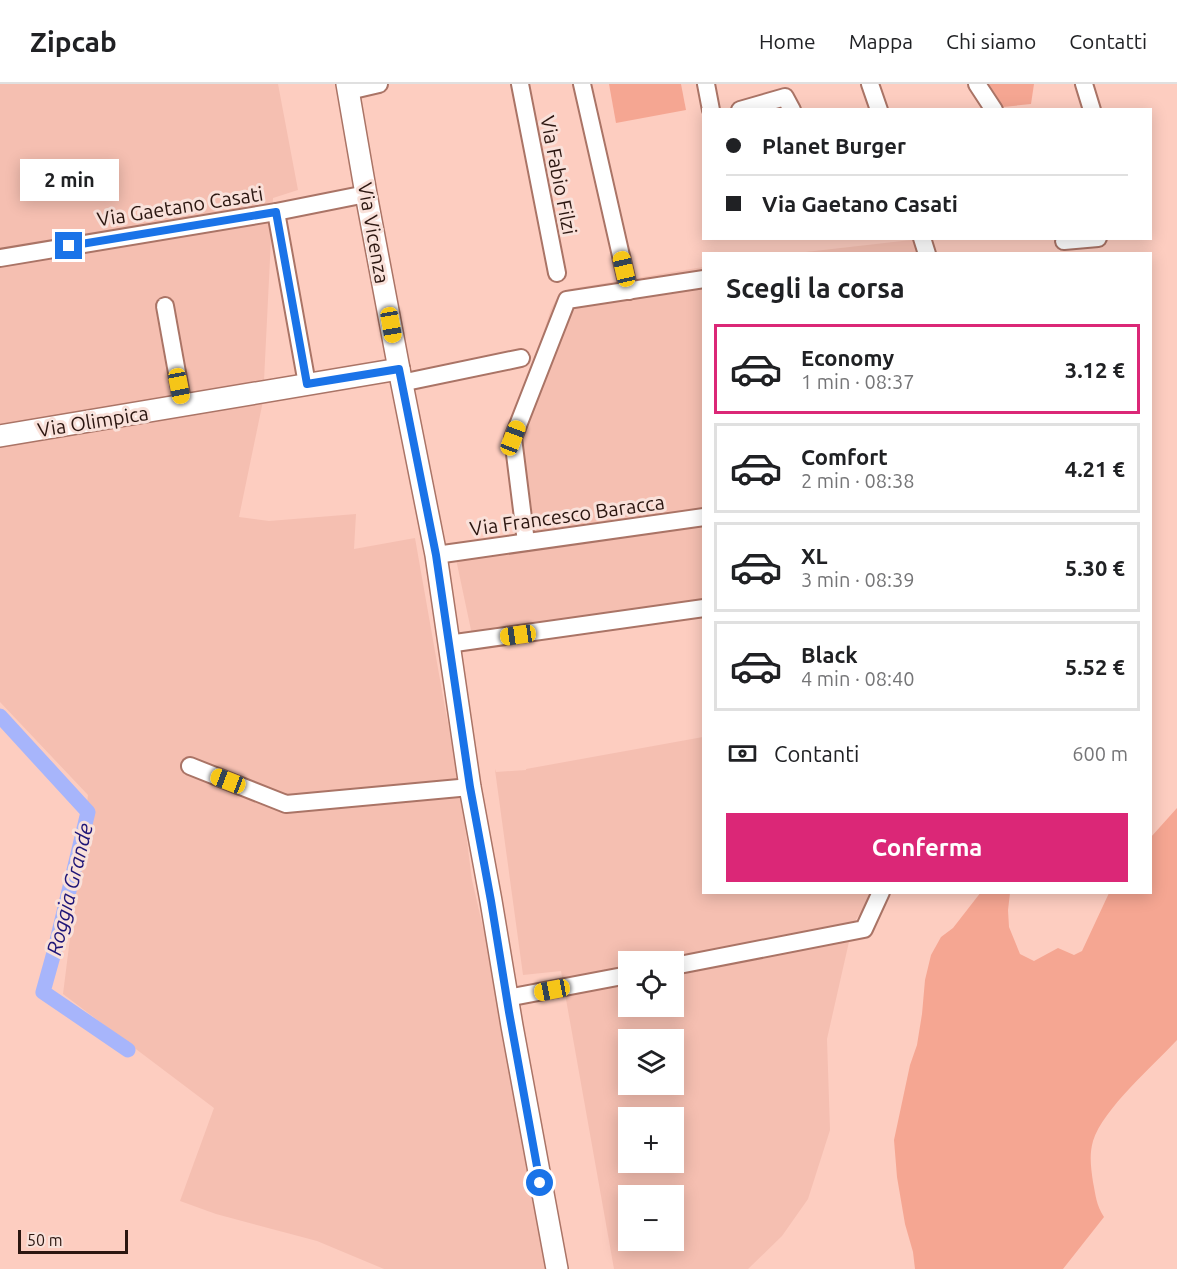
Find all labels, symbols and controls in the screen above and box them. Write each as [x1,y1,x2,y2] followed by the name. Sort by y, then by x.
[30,26,117,57] text: Zipcab
[759,29,816,53] text: Home
[849,29,913,53] text: Mappa
[946,29,1036,53] text: Chi siamo
[1069,29,1147,53] text: Contatti
[536,114,582,236] street label: Via Fabio Filzi
[762,133,906,158] text: Planet Burger
[20,159,118,201] callout: 2 min
[44,168,95,191] text: 2 min
[354,181,394,285] street label: Via Vicenza
[95,182,265,230] street label: Via Gaetano Casati
[762,191,958,216] text: Via Gaetano Casati
[55,232,82,259] route end
[611,249,637,289] car
[726,273,905,303] text: Scegli la corsa
[379,306,403,344] car
[729,342,783,396] icon: car
[801,345,894,370] text: Economy
[1065,357,1125,382] text: 3.12 €
[167,367,191,405] car
[801,370,915,393] text: 1 min · 08:37
[36,401,150,441] street label: Via Olimpica
[498,418,528,458] car
[729,441,783,495] icon: car
[801,444,888,469] text: Comfort
[1065,456,1125,481] text: 4.21 €
[801,469,915,492] text: 2 min · 08:38
[468,490,666,540] street label: Via Francesco Baracca
[729,540,783,594] icon: car
[801,543,828,568] text: XL
[1065,555,1125,580] text: 5.30 €
[801,568,915,591] text: 3 min · 08:39
[499,624,537,646] car
[729,639,783,693] icon: car
[801,642,858,667] text: Black
[1065,654,1125,679] text: 5.52 €
[801,667,915,690] text: 4 min · 08:40
[726,737,759,770] icon: cash
[774,741,859,766] text: Contanti
[1072,742,1128,765] text: 600 m
[208,766,248,796] car
[726,813,1128,882] button: Conferma
[41,820,97,957] water label: Roggia Grande
[618,951,684,1251] map controls
[618,951,684,1017] button: locate
[533,978,571,1002] car
[618,1029,684,1095] button: layers
[618,1107,684,1173] button: +
[526,1169,553,1196] route start
[618,1185,684,1251] button: −
[18,1227,128,1254] scale bar
[27,1231,63,1249] text: 50 m

